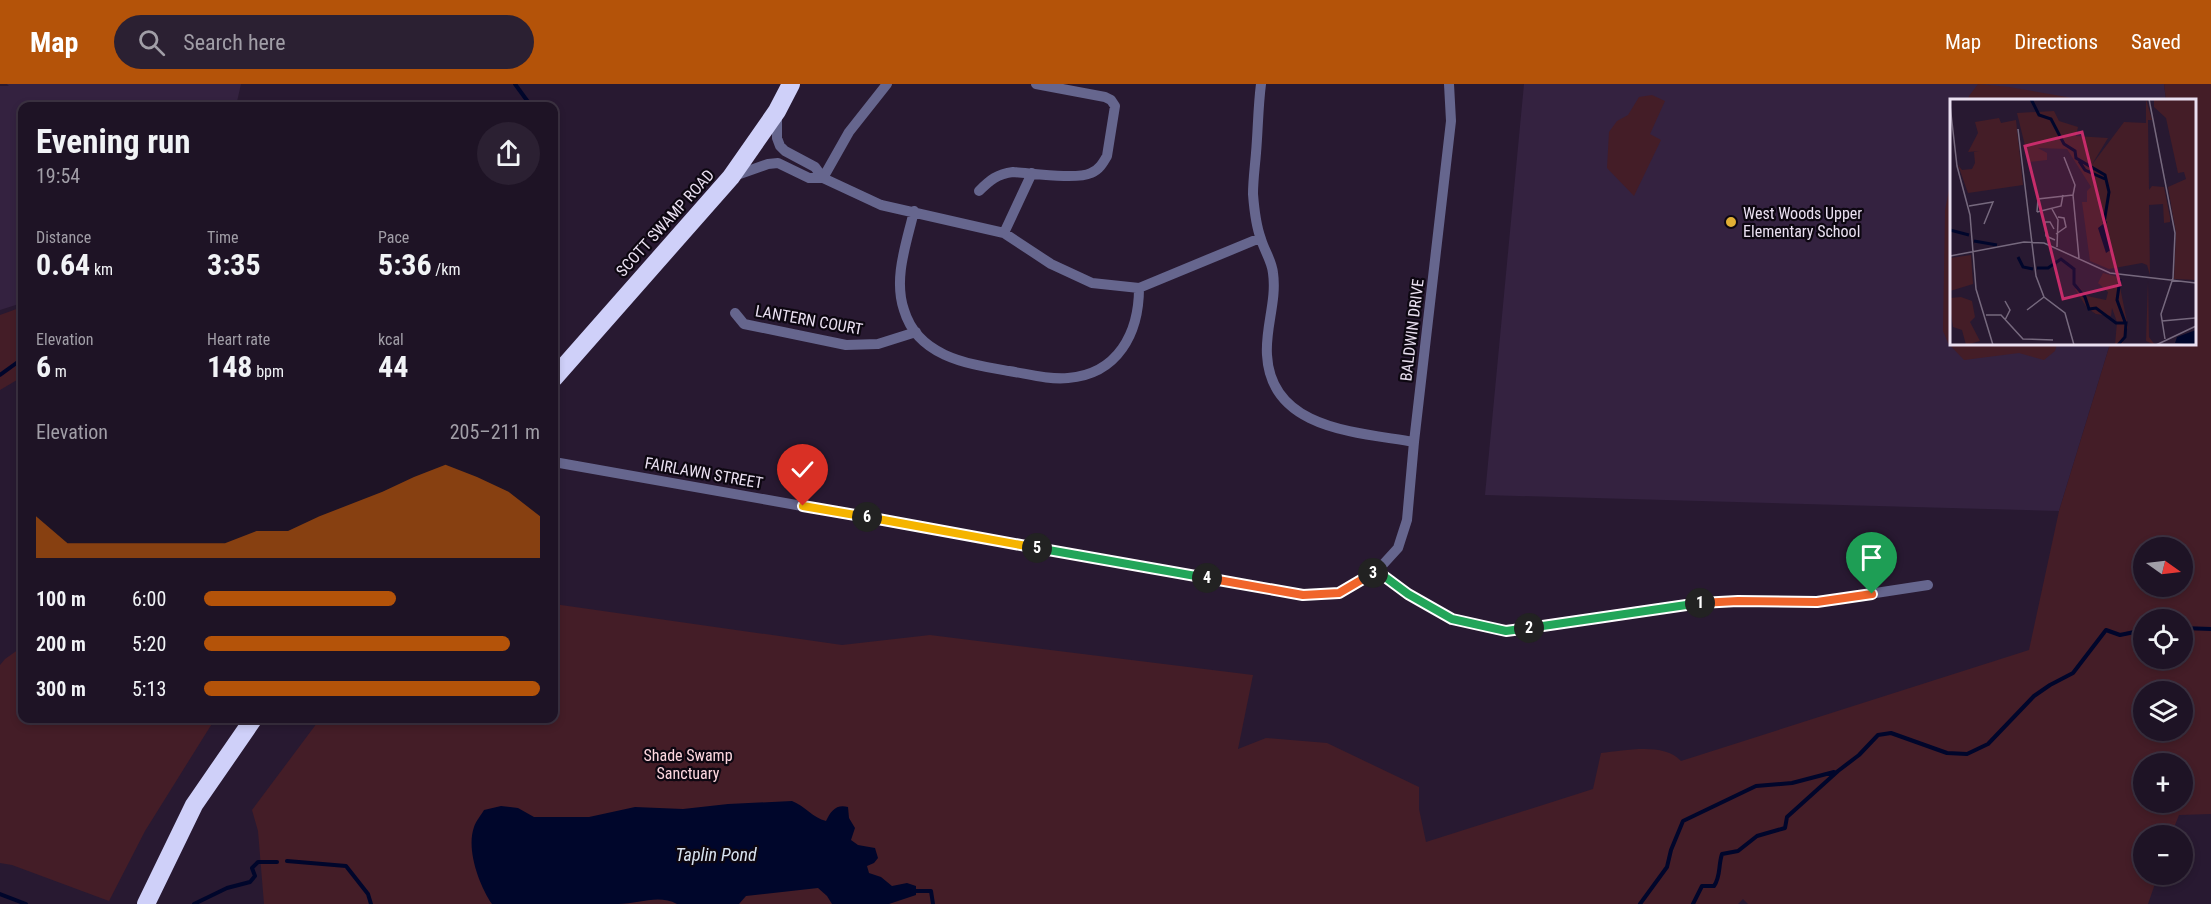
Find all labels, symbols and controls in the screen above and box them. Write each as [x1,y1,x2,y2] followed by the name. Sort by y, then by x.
[114,15,534,69] search box
[30,26,78,59] text: Map
[135,26,168,59] icon: search
[183,30,286,55] text: Search here
[1945,30,1981,54] text: Map
[2014,30,2098,54] text: Directions
[2131,30,2181,54] text: Saved
[1950,99,2196,345] inset map
[36,122,191,161] text: Evening run
[477,122,540,185] button: share
[36,164,80,188] text: 19:54
[612,166,718,280] street label: SCOTT SWAMP ROAD
[1743,204,1862,241] place label: West Woods Upper Elementary School
[1724,215,1738,229] marker: West Woods Upper Elementary School
[36,228,91,247] text: Distance
[207,228,239,247] text: Time
[378,228,409,247] text: Pace
[36,247,90,282] text: 0.64
[207,247,261,282] text: 3:35
[378,247,432,282] text: 5:36
[90,260,113,279] text: km
[432,260,461,279] text: /km
[1396,278,1428,382] street label: BALDWIN DRIVE
[754,301,864,339] street label: LANTERN COURT
[36,330,94,349] text: Elevation
[207,330,270,349] text: Heart rate
[378,330,404,349] text: kcal
[36,349,51,384] text: 6
[207,349,252,384] text: 148
[378,349,408,384] text: 44
[51,362,67,381] text: m
[252,362,284,381] text: bpm
[36,420,108,444] text: Elevation
[450,420,540,444] text: 205–211 m
[777,444,828,506] pin
[643,453,765,493] street label: FAIRLAWN STREET
[786,453,819,486] icon: check
[852,502,882,532] pin: 6
[863,507,871,526] text: 6
[1846,532,1897,594] pin
[1022,533,1052,563] pin: 5
[2133,537,2193,597] north arrow
[2133,537,2193,885] map controls
[1033,538,1041,557] text: 5
[1855,541,1888,574] icon: arrive
[1358,558,1388,588] pin: 3
[1192,563,1222,593] pin: 4
[1369,563,1377,582] text: 3
[1203,568,1211,587] text: 4
[36,587,86,611] text: 100 m
[132,587,166,611] text: 6:00
[1685,588,1715,618] pin: 1
[1696,593,1704,612] text: 1
[2133,609,2193,669] button: locate
[1514,613,1544,643] pin: 2
[1525,618,1533,637] text: 2
[36,632,86,656] text: 200 m
[132,632,166,656] text: 5:20
[36,677,86,701] text: 300 m
[132,677,166,701] text: 5:13
[2133,681,2193,741] button: layers
[643,746,733,783] park label: Shade Swamp Sanctuary
[2133,753,2193,813] button: +
[2133,825,2193,885] button: −
[675,844,757,865] water label: Taplin Pond

